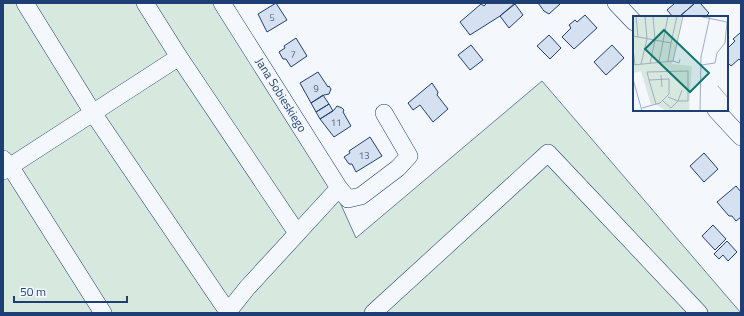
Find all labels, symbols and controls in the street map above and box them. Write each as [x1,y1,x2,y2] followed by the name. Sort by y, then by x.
[269,10,275,25] house number: 5
[633,16,728,111] inset map
[290,47,296,62] house number: 7
[251,54,312,136] street label: Jana Sobieskiego
[313,81,319,96] house number: 9
[330,115,342,130] house number: 11
[358,148,370,163] house number: 13
[14,278,127,304] scale bar
[20,282,46,301] text: 50 m

